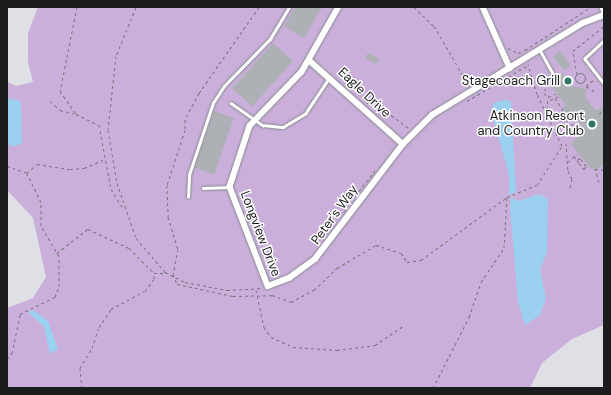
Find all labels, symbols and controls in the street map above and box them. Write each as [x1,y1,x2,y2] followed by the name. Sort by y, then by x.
[334,65,394,121] street label: Eagle Drive
[462,73,560,89] place label: Stagecoach Grill
[563,76,573,86] marker: Stagecoach Grill
[478,109,584,140] place label: Atkinson Resort and Country Club
[587,119,597,129] marker: Atkinson Resort and Country Club
[308,182,362,248] street label: Peter's Way
[237,189,283,279] street label: Longview Drive

